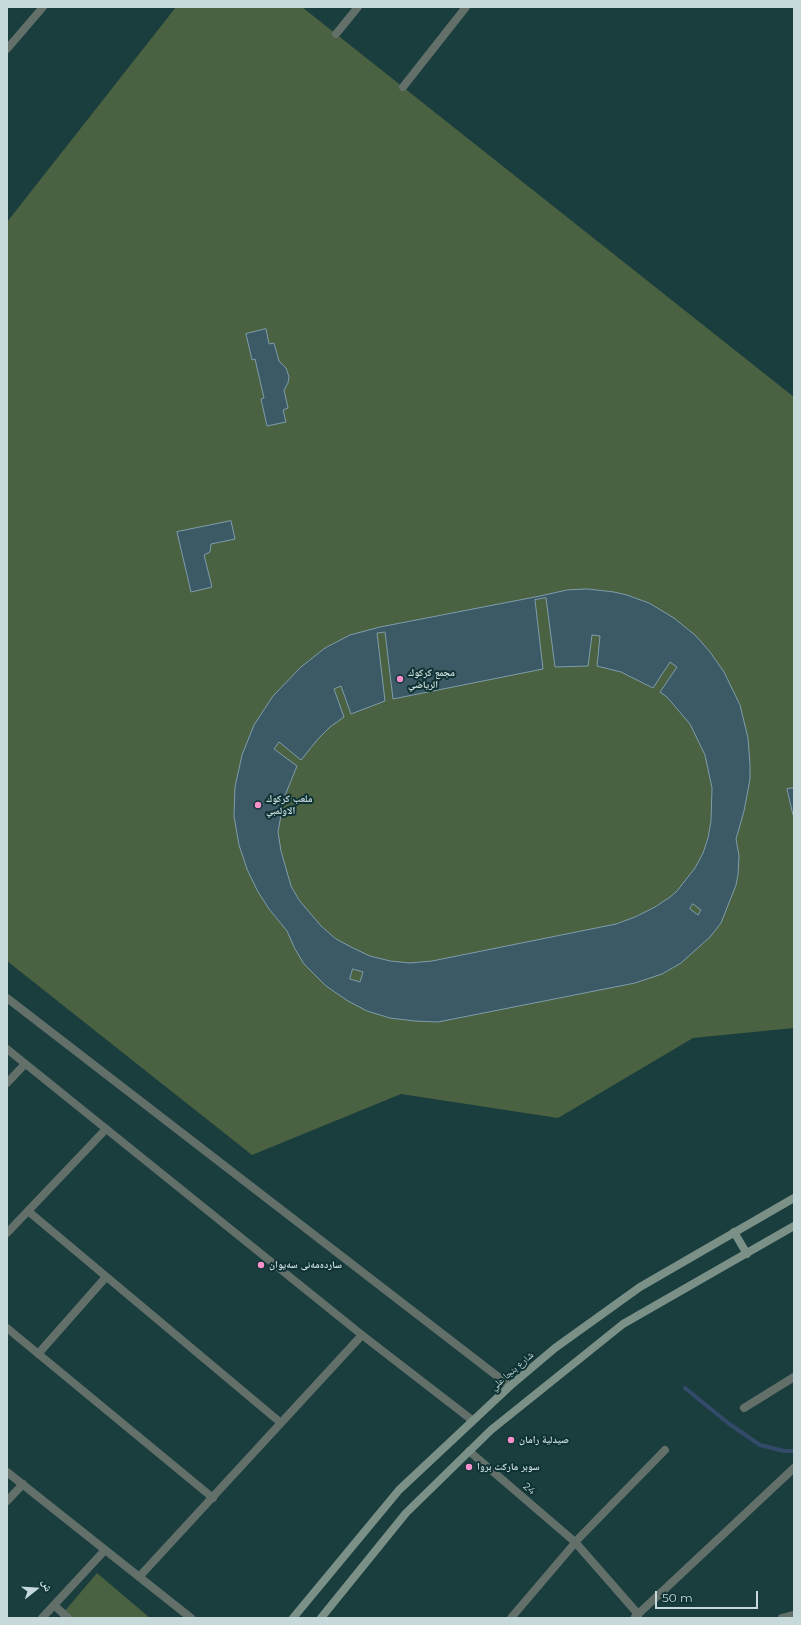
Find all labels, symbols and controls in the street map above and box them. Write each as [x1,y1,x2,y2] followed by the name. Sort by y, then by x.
[408,667,455,690] place label: مجمع كركوك الرياضي
[395,674,405,684] marker: مجمع كركوك الرياضي
[266,793,313,816] place label: ملعب كركوك الاولمبي
[253,800,263,810] marker: ملعب كركوك الاولمبي
[269,1259,342,1271] place label: ساردەمەنی سەیوان
[256,1260,266,1270] marker: ساردەمەنی سەیوان
[488,1349,536,1393] street label: شارع بنجا علي
[519,1434,569,1446] place label: صيدلية رامان
[506,1435,516,1445] marker: صيدلية رامان
[477,1461,540,1473] place label: سوبر ماركت بروا
[464,1462,474,1472] marker: سوبر ماركت بروا
[521,1481,537,1497] street label: 24
[16,1569,56,1609] north arrow
[39,1578,56,1593] text: ش
[657,1583,760,1609] scale bar
[662,1590,693,1605] text: 50 m

